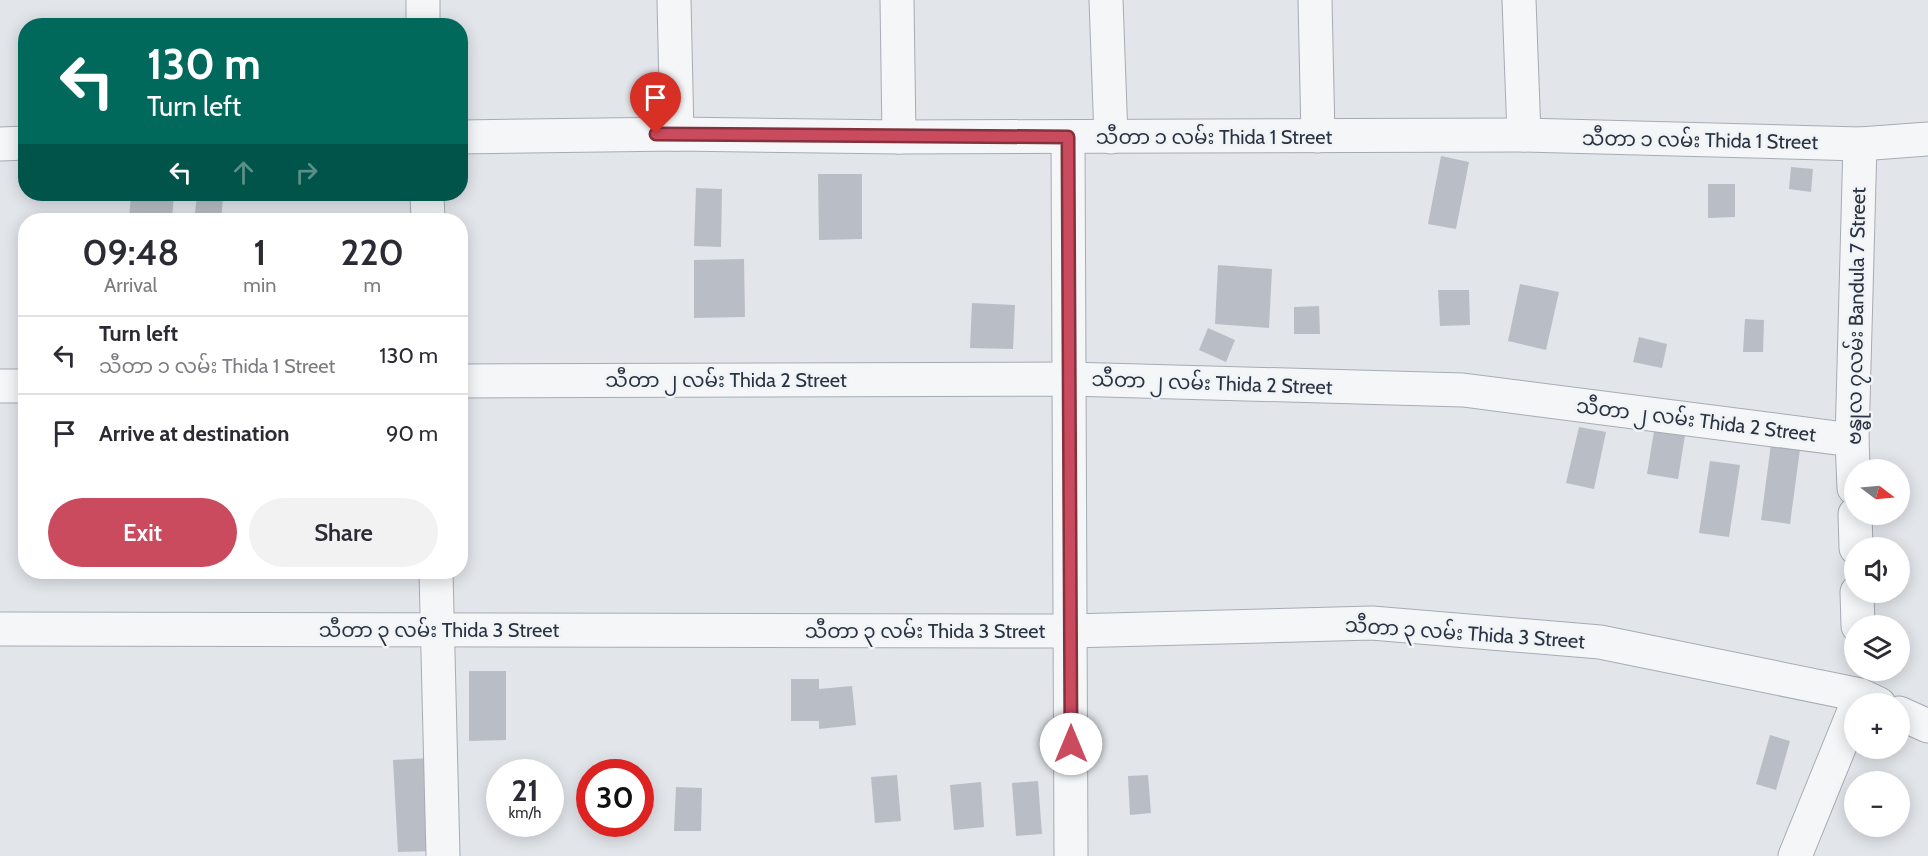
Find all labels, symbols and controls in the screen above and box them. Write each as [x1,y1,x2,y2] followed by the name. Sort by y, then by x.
[147,38,261,90] text: 130 m
[48,42,126,120] icon: left
[630,72,681,134] pin
[639,81,672,114] icon: arrive
[147,90,241,123] text: Turn left
[1096,123,1332,149] street label: သီတာ ၁ လမ်း Thida 1 Street
[1582,124,1819,154] street label: သီတာ ၁ လမ်း Thida 1 Street
[164,156,197,189] icon: left
[227,156,260,189] icon: ahead
[290,156,323,189] icon: right
[1840,187,1875,445] street label: ဗန္ဓုလ ၇လမ်း Bandula 7 Street
[82,230,179,274] text: 09:48
[253,230,266,274] text: 1
[341,230,404,274] text: 220
[104,273,157,297] text: Arrival
[243,273,276,297] text: min
[363,273,381,297] text: m
[99,320,178,347] text: Turn left
[48,339,81,372] icon: left
[379,342,438,369] text: 130 m
[99,354,335,378] text: သီတာ ၁ လမ်း Thida 1 Street
[1091,365,1333,403] street label: သီတာ ၂ လမ်း Thida 2 Street
[605,366,847,396] street label: သီတာ ၂ လမ်း Thida 2 Street
[1574,391,1818,451] street label: သီတာ ၂ လမ်း Thida 2 Street
[48,417,81,450] icon: arrive
[99,420,289,447] text: Arrive at destination
[386,420,438,447] text: 90 m
[1844,459,1910,525] north arrow
[1844,459,1910,837] map controls
[48,498,237,567] button: Exit
[249,498,438,567] button: Share
[1844,537,1910,603] button: sound
[1344,611,1586,657] street label: သီတာ ၃ လမ်း Thida 3 Street
[1844,615,1910,681] button: layers
[319,616,559,646] street label: သီတာ ၃ လမ်း Thida 3 Street
[805,617,1045,647] street label: သီတာ ၃ လမ်း Thida 3 Street
[1844,693,1910,759] button: +
[1039,712,1103,776] position arrow
[576,759,654,837] speed limit sign: 30
[1844,771,1910,837] button: −
[512,772,538,809] text: 21
[509,804,541,822] text: km/h

